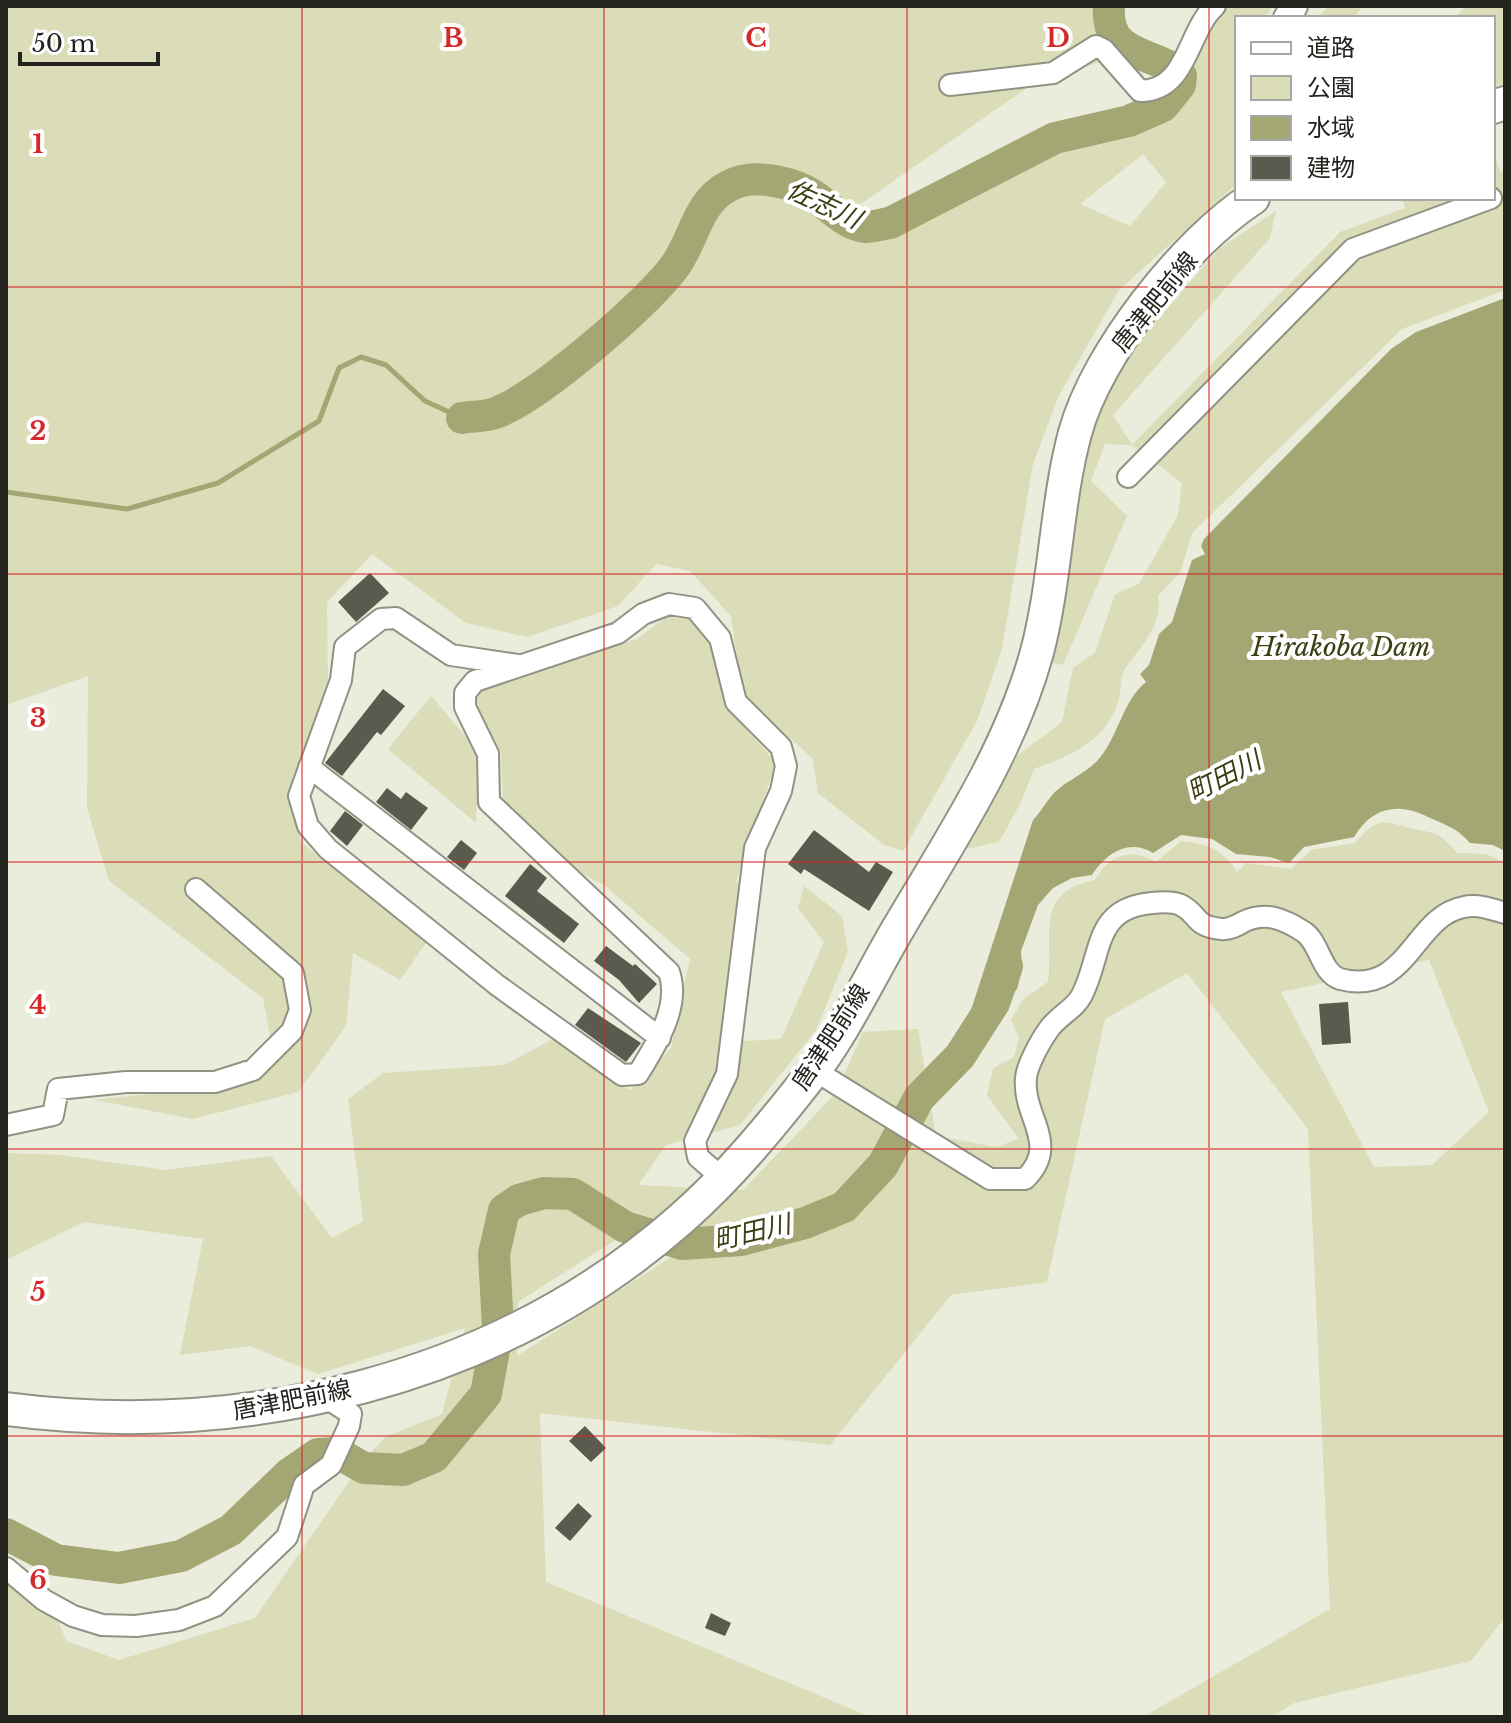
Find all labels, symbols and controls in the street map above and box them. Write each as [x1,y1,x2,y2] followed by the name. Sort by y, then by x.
[20,16,158,66] scale bar
[1235,16,1495,200] legend
[443,22,463,54] text: B
[745,22,767,54] text: C
[1046,22,1070,54] text: D
[32,29,96,58] text: 50 m
[1307,33,1355,62] text: 道路
[1307,73,1355,102] text: 公園
[1307,113,1355,142] text: 水域
[32,128,44,160] text: 1
[1307,153,1355,182] text: 建物
[782,173,869,236] water label: 佐志川
[1106,246,1204,357] street label: 唐津肥前線
[30,415,46,447] text: 2
[1250,631,1431,663] water label: Hirakoba Dam
[30,702,46,734] text: 3
[1182,743,1269,808] water label: 町田川
[786,979,875,1095] street label: 唐津肥前線
[29,989,47,1021] text: 4
[710,1207,797,1256] water label: 町田川
[30,1276,46,1308] text: 5
[230,1374,354,1425] street label: 唐津肥前線
[29,1564,47,1596] text: 6

